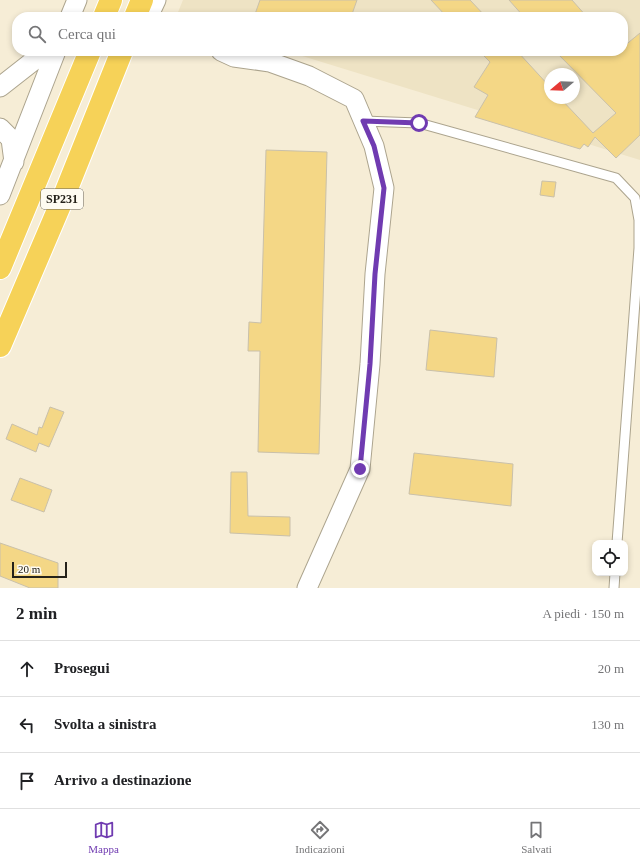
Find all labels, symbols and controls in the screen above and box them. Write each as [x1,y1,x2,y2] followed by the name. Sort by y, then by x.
[12,12,628,56] search box
[26,23,48,45] icon: search
[58,26,116,42] text: Cerca qui
[544,68,580,104] north arrow
[410,114,428,132] route start
[41,189,83,209] road number: SP231
[351,460,369,478] route end
[592,540,628,576] map controls
[592,540,628,576] button: locate
[12,560,67,579] scale bar
[18,563,40,575] text: 20 m
[16,604,57,623] text: 2 min
[542,606,624,621] text: A piedi · 150 m
[16,658,38,680] icon: ahead
[54,660,110,676] text: Prosegui
[598,661,624,676] text: 20 m
[16,714,38,736] icon: left
[54,716,157,732] text: Svolta a sinistra
[591,717,624,732] text: 130 m
[16,770,38,792] icon: arrive
[54,772,191,788] text: Arrivo a destinazione
[88,819,119,855] tab: Mappa
[295,819,345,855] tab: Indicazioni
[521,819,552,855] tab: Salvati

